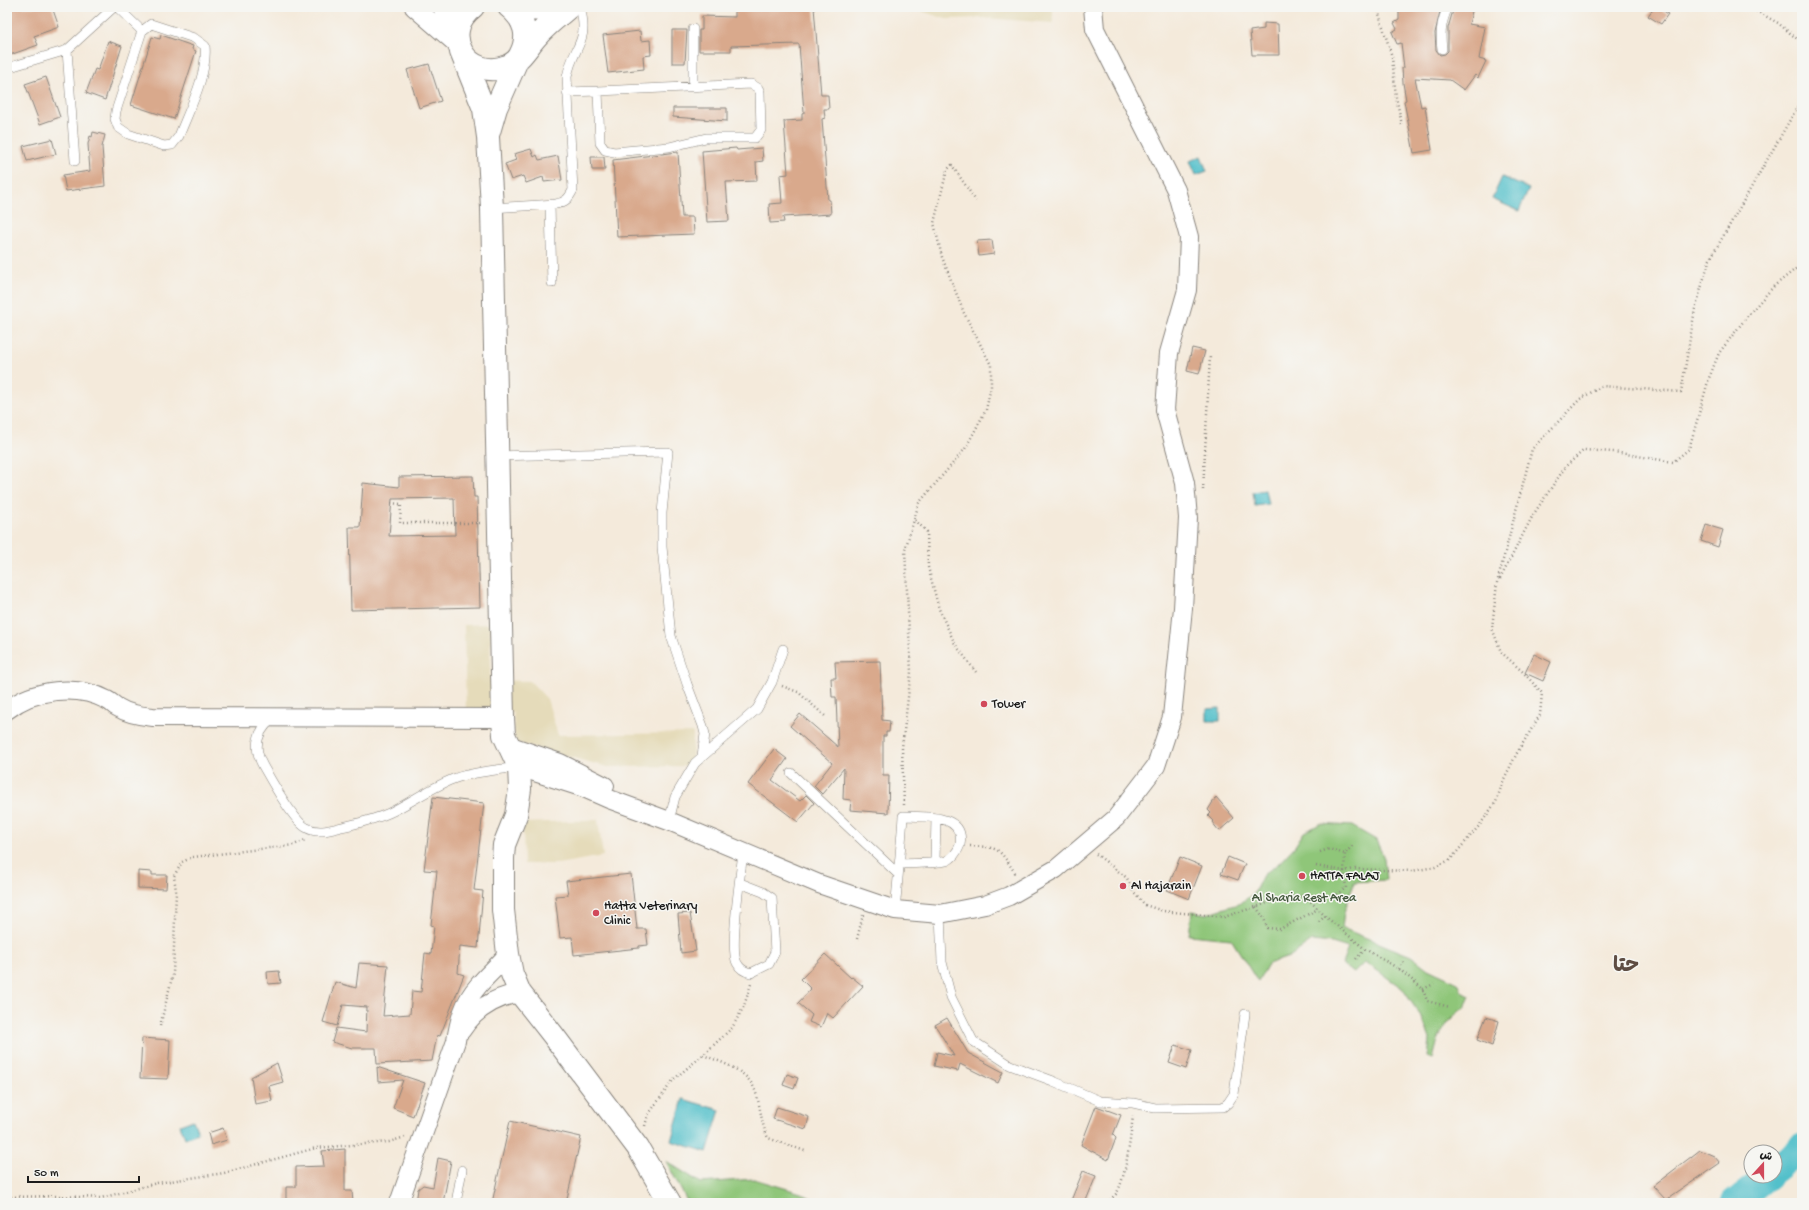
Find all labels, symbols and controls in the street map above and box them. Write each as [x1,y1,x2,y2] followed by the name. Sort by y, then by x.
[991,697,1027,712] place label: Tower
[979,699,989,709] marker: Tower
[1310,869,1381,884] place label: HATTA FALAJ
[1297,871,1307,881] marker: HATTA FALAJ
[1131,879,1192,894] place label: Al Hajarain
[1118,881,1128,891] marker: Al Hajarain
[1252,891,1357,906] park label: Al Sharia Rest Area
[604,899,698,929] place label: Hatta Veterinary Clinic
[591,908,601,918] marker: Hatta Veterinary Clinic
[1613,955,1639,980] district label: حتا
[1743,1144,1783,1184] north arrow
[1758,1149,1774,1164] text: ش
[28,1158,139,1184] scale bar
[34,1167,59,1181] text: 50 m

